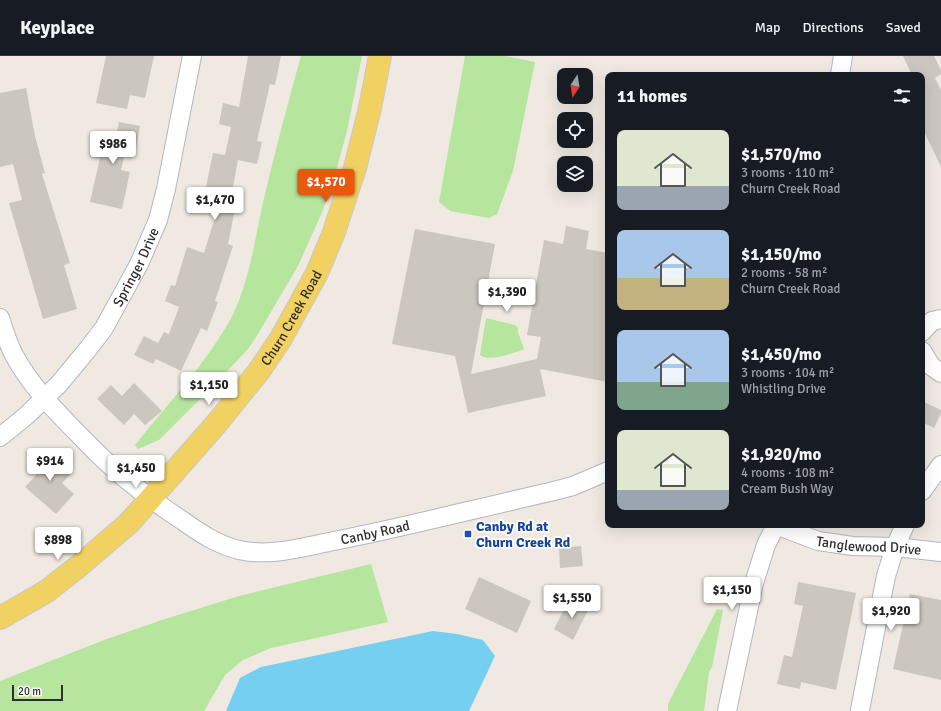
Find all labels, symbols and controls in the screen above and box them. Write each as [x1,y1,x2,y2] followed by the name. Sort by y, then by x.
[20,16,95,40] text: Keyplace
[755,19,781,36] text: Map
[803,19,864,36] text: Directions
[886,19,921,36] text: Saved
[557,68,593,104] north arrow
[557,68,593,192] map controls
[891,85,913,107] icon: filters
[617,86,687,107] text: 11 homes
[557,112,593,148] button: locate
[89,131,137,165] pin: $986
[99,136,127,152] text: $986
[741,144,821,165] text: $1,570/mo
[649,146,697,194] icon: home
[557,156,593,192] button: layers
[741,165,834,181] text: 3 rooms · 110 m²
[293,169,359,203] pin: $1,570
[307,174,345,190] text: $1,570
[741,181,840,197] text: Churn Creek Road
[182,187,248,221] pin: $1,470
[196,192,234,208] text: $1,470
[109,225,163,310] street label: Springer Drive
[741,244,821,265] text: $1,150/mo
[649,246,697,294] icon: home
[741,265,827,281] text: 2 rooms · 58 m²
[257,268,326,369] street label: Churn Creek Road
[474,279,540,313] pin: $1,390
[741,281,840,297] text: Churn Creek Road
[488,284,526,300] text: $1,390
[741,344,821,365] text: $1,450/mo
[649,346,697,394] icon: home
[741,365,834,381] text: 3 rooms · 104 m²
[176,372,242,406] pin: $1,150
[190,377,228,393] text: $1,150
[741,381,826,397] text: Whistling Drive
[741,444,821,465] text: $1,920/mo
[649,446,697,494] icon: home
[26,448,74,482] pin: $914
[36,453,64,469] text: $914
[103,455,169,489] pin: $1,450
[117,460,155,476] text: $1,450
[741,465,834,481] text: 4 rooms · 108 m²
[741,481,833,497] text: Cream Bush Way
[339,517,411,548] street label: Canby Road
[476,518,571,551] place label: Canby Rd at Churn Creek Rd
[34,527,82,561] pin: $898
[463,529,473,539] marker: Canby Rd at Churn Creek Rd
[44,532,72,548] text: $898
[815,533,922,559] street label: Tanglewood Drive
[699,577,765,611] pin: $1,150
[713,582,751,598] text: $1,150
[539,585,605,619] pin: $1,550
[553,590,591,606] text: $1,550
[858,598,924,632] pin: $1,920
[872,603,910,619] text: $1,920
[12,683,63,702] scale bar
[18,685,41,698] text: 20 m

